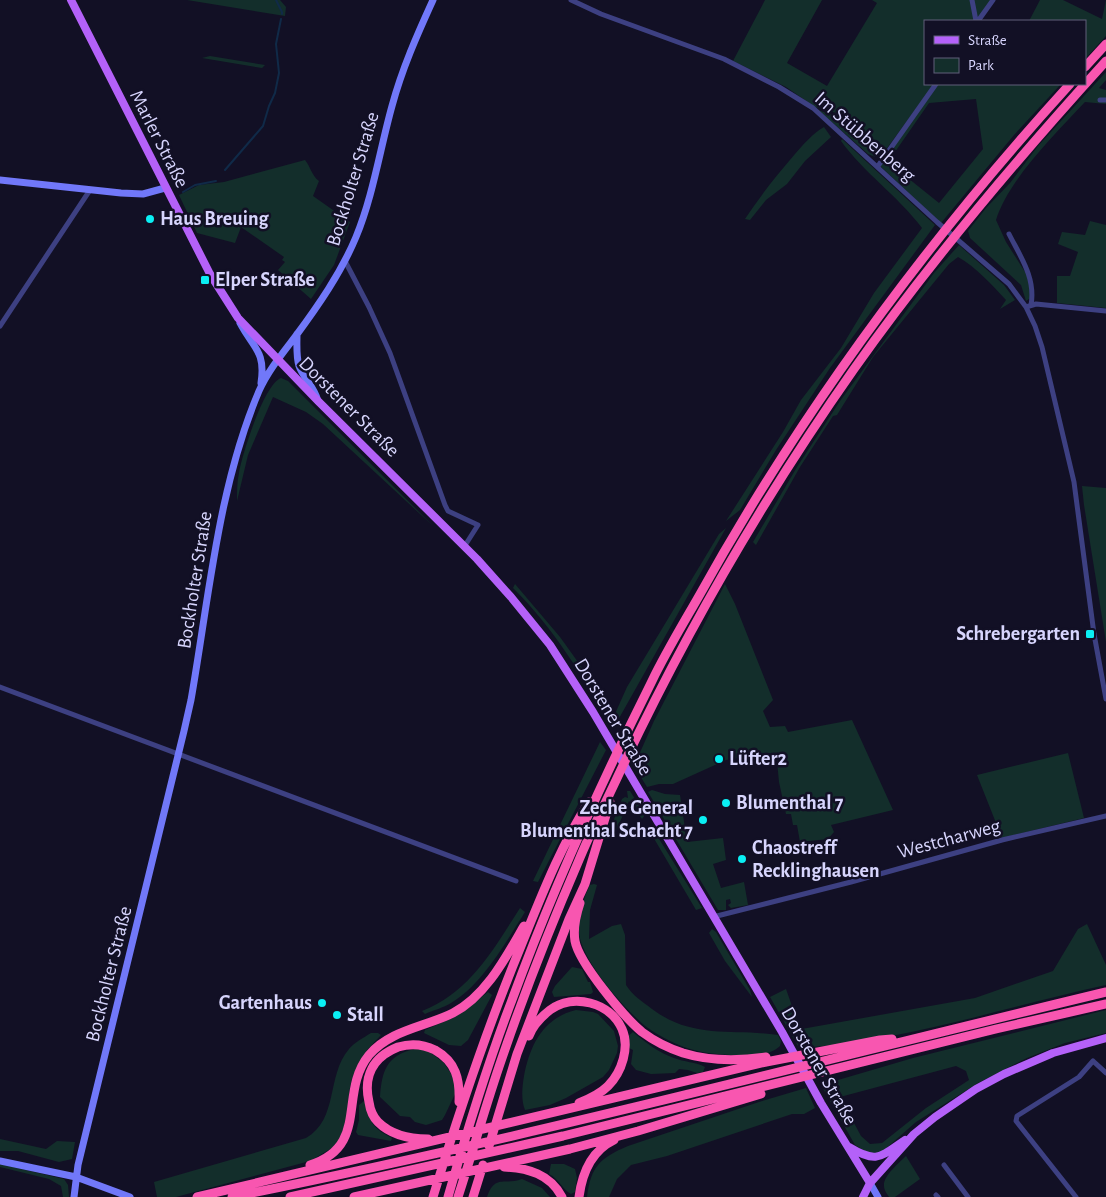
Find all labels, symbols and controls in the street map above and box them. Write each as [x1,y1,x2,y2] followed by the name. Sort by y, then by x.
[924,20,1086,85] legend
[968,33,1007,48] text: Straße
[968,58,994,73] text: Park
[126,87,192,191] street label: Marler Straße
[811,88,919,186] street label: Im Stübbenberg
[323,110,383,248] street label: Bockholter Straße
[160,209,269,229] place label: Haus Breuing
[144,213,156,225] marker: Haus Breuing
[215,270,315,290] place label: Elper Straße
[199,274,211,286] marker: Elper Straße
[295,353,403,461] street label: Dorstener Straße
[174,510,216,650] street label: Bockholter Straße
[956,624,1080,644] place label: Schrebergarten
[1084,628,1096,640] marker: Schrebergarten
[570,655,656,779] street label: Dorstener Straße
[729,749,787,769] place label: Lüfter2
[713,753,725,765] marker: Lüfter2
[736,793,844,813] place label: Blumenthal 7
[720,797,732,809] marker: Blumenthal 7
[520,798,693,841] place label: Zeche General Blumenthal Schacht 7
[697,814,709,826] marker: Zeche General Blumenthal Schacht 7
[895,816,1003,862] street label: Westcharweg
[752,838,880,881] place label: Chaostreff Recklinghausen
[736,853,748,865] marker: Chaostreff Recklinghausen
[82,904,136,1044] street label: Bockholter Straße
[219,993,312,1013] place label: Gartenhaus
[316,997,328,1009] marker: Gartenhaus
[777,1004,861,1128] street label: Dorstener Straße
[347,1005,384,1025] place label: Stall
[331,1009,343,1021] marker: Stall

